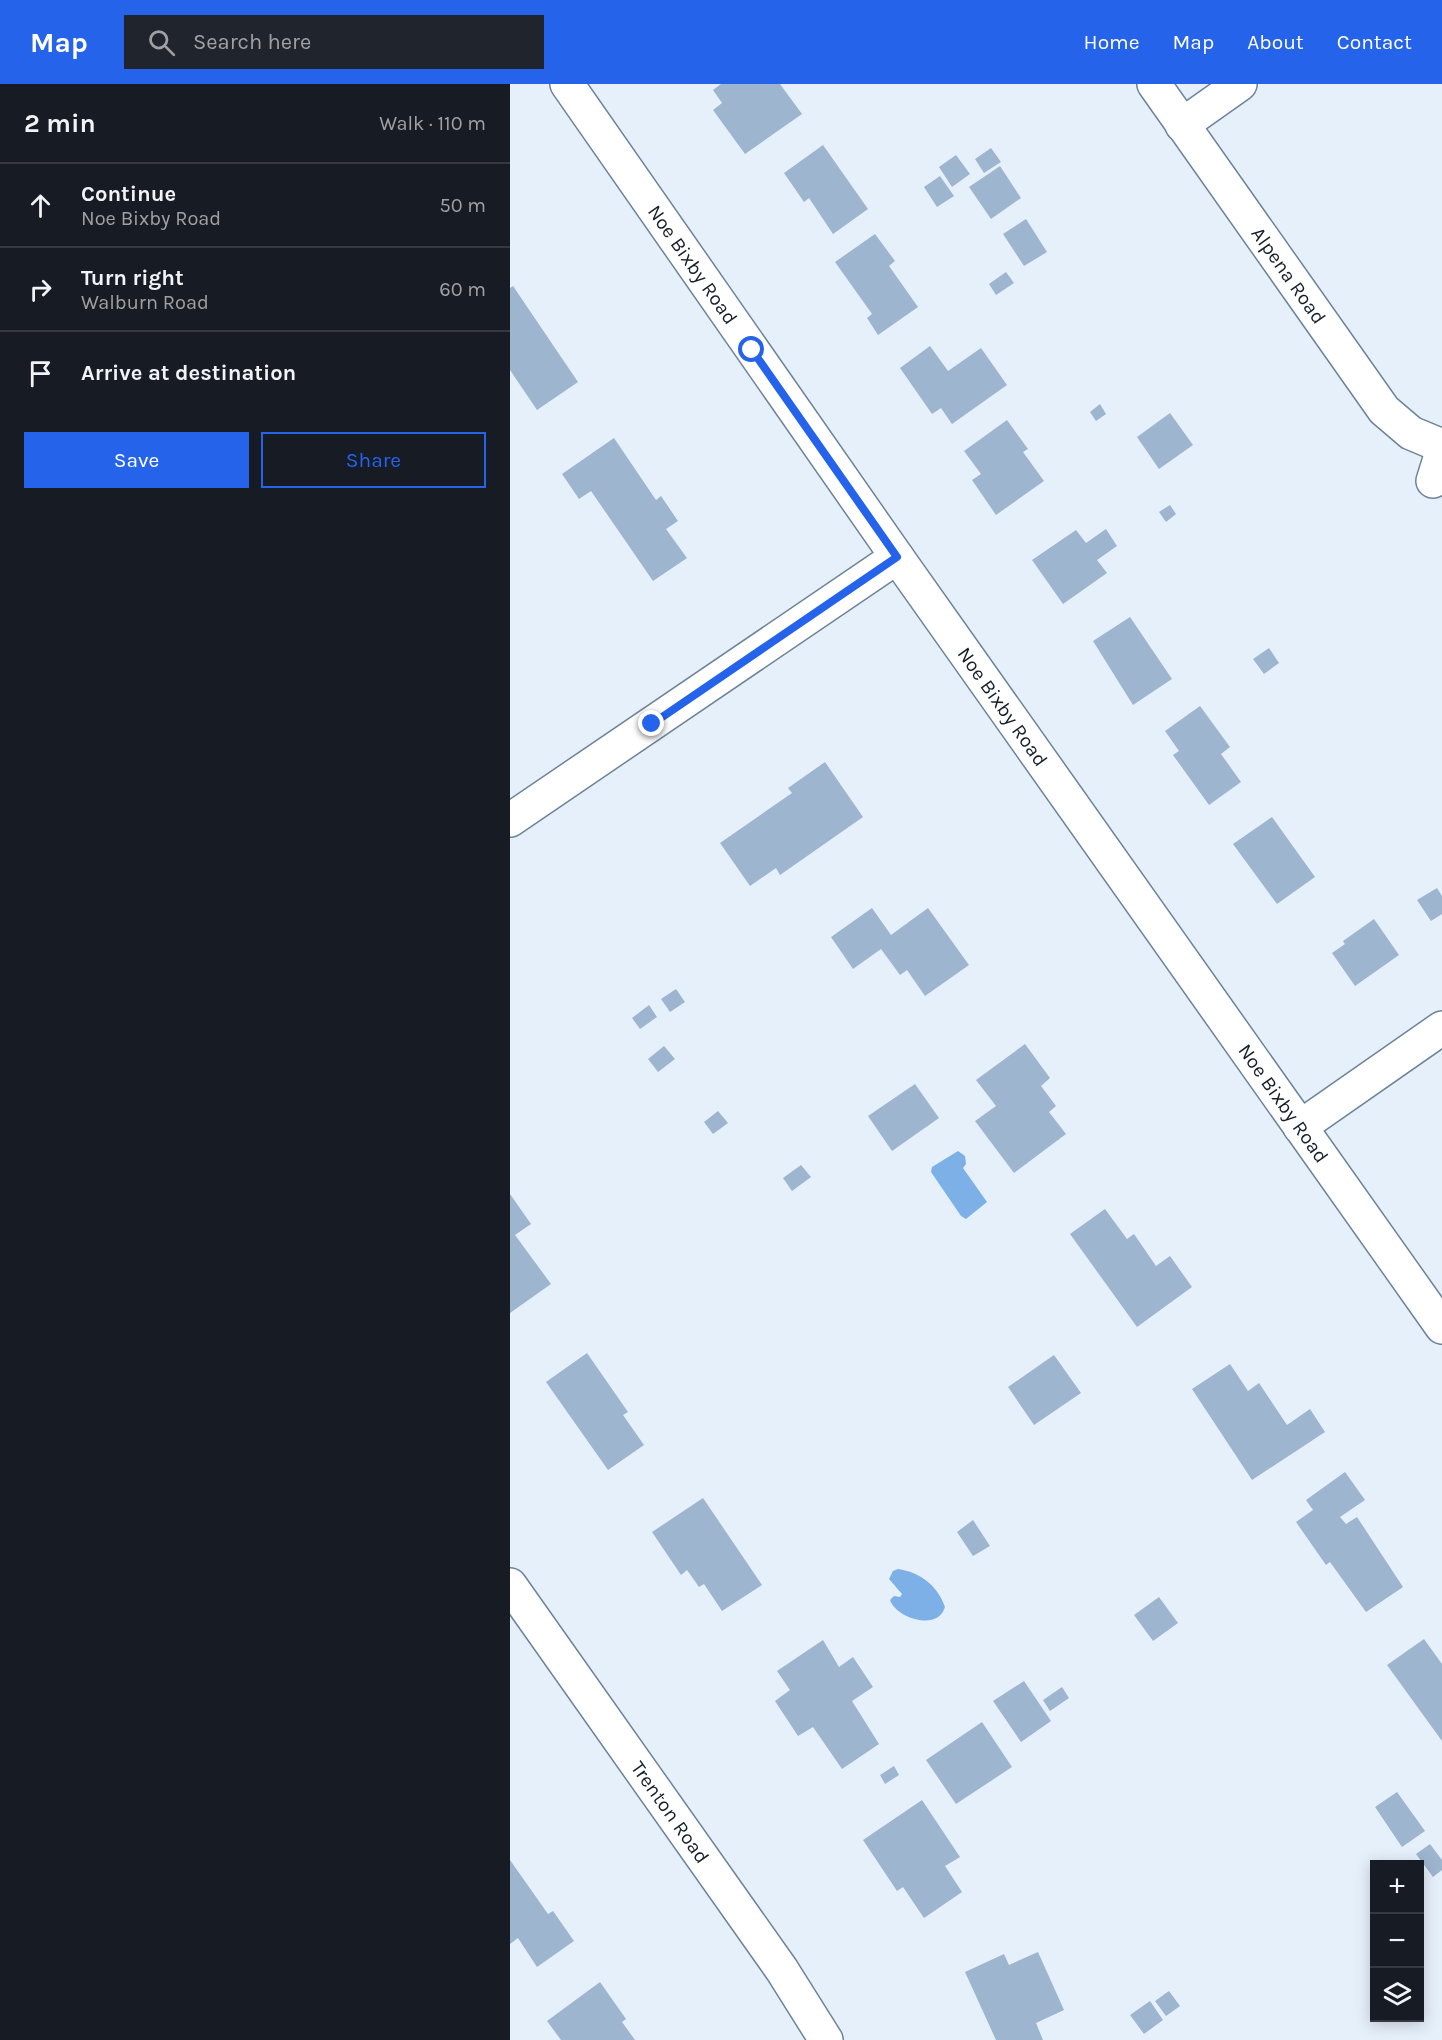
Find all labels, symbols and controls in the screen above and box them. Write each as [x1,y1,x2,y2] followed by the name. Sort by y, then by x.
[124,15,544,69] search box
[30,26,88,59] text: Map
[145,26,178,59] icon: search
[193,29,311,55] text: Search here
[1084,30,1140,54] text: Home
[1173,30,1214,54] text: Map
[1247,30,1304,54] text: About
[1337,30,1412,54] text: Contact
[24,108,96,139] text: 2 min
[379,112,486,135] text: Walk · 110 m
[81,181,176,207] text: Continue
[24,189,57,222] icon: ahead
[439,194,486,217] text: 50 m
[643,200,742,329] street label: Noe Bixby Road
[81,207,221,230] text: Noe Bixby Road
[1247,222,1331,328] street label: Alpena Road
[81,265,184,291] text: Turn right
[24,273,57,306] icon: right
[439,278,486,301] text: 60 m
[81,291,209,314] text: Walburn Road
[738,336,764,362] route start
[24,357,57,390] icon: arrive
[81,360,296,386] text: Arrive at destination
[24,432,249,488] button: Save
[261,432,486,488] button: Share
[953,643,1053,770] street label: Noe Bixby Road
[638,710,664,736] route end
[1234,1039,1334,1167] street label: Noe Bixby Road
[627,1757,714,1867] street label: Trenton Road
[1370,1860,1424,2022] map controls
[1370,1860,1424,1914] button: +
[1370,1914,1424,1968] button: −
[1370,1968,1424,2022] button: layers

